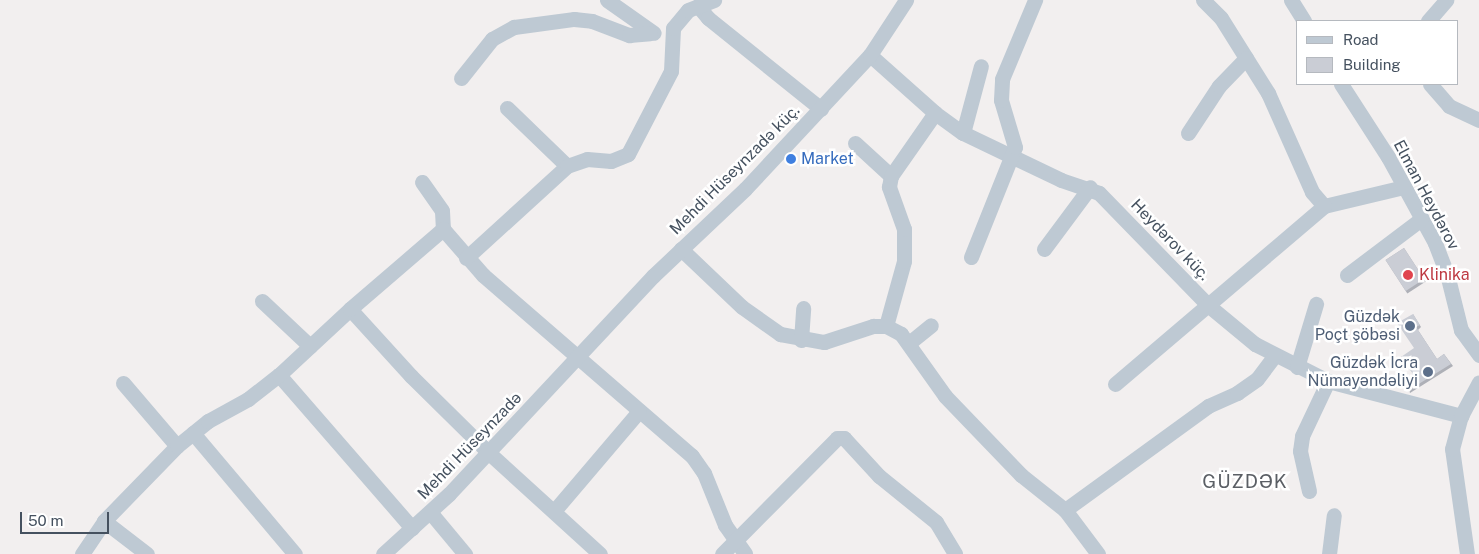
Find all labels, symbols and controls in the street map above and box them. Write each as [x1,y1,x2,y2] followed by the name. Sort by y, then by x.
[1296,20,1459,85] legend
[1343,31,1379,48] text: Road
[1343,56,1401,73] text: Building
[666,101,804,239] street label: Mehdi Hüseynzadə küç.
[1389,137,1463,253] street label: Elman Heydərov
[801,149,854,169] place label: Market
[785,153,797,165] marker: Market
[1126,195,1214,285] street label: Heydərov küç.
[1419,265,1470,285] place label: Klinika
[1401,268,1415,282] marker: Klinika
[1315,307,1400,345] place label: Güzdək Poçt şöbəsi
[1404,320,1416,332] marker: Güzdək Poçt şöbəsi
[1308,353,1418,391] place label: Güzdək İcra Nümayəndəliyi
[1422,366,1434,378] marker: Güzdək İcra Nümayəndəliyi
[414,388,526,504] street label: Mehdi Hüseynzadə
[1201,471,1289,493] district label: GÜZDƏK
[22,502,111,534] scale bar
[28,512,63,529] text: 50 m

